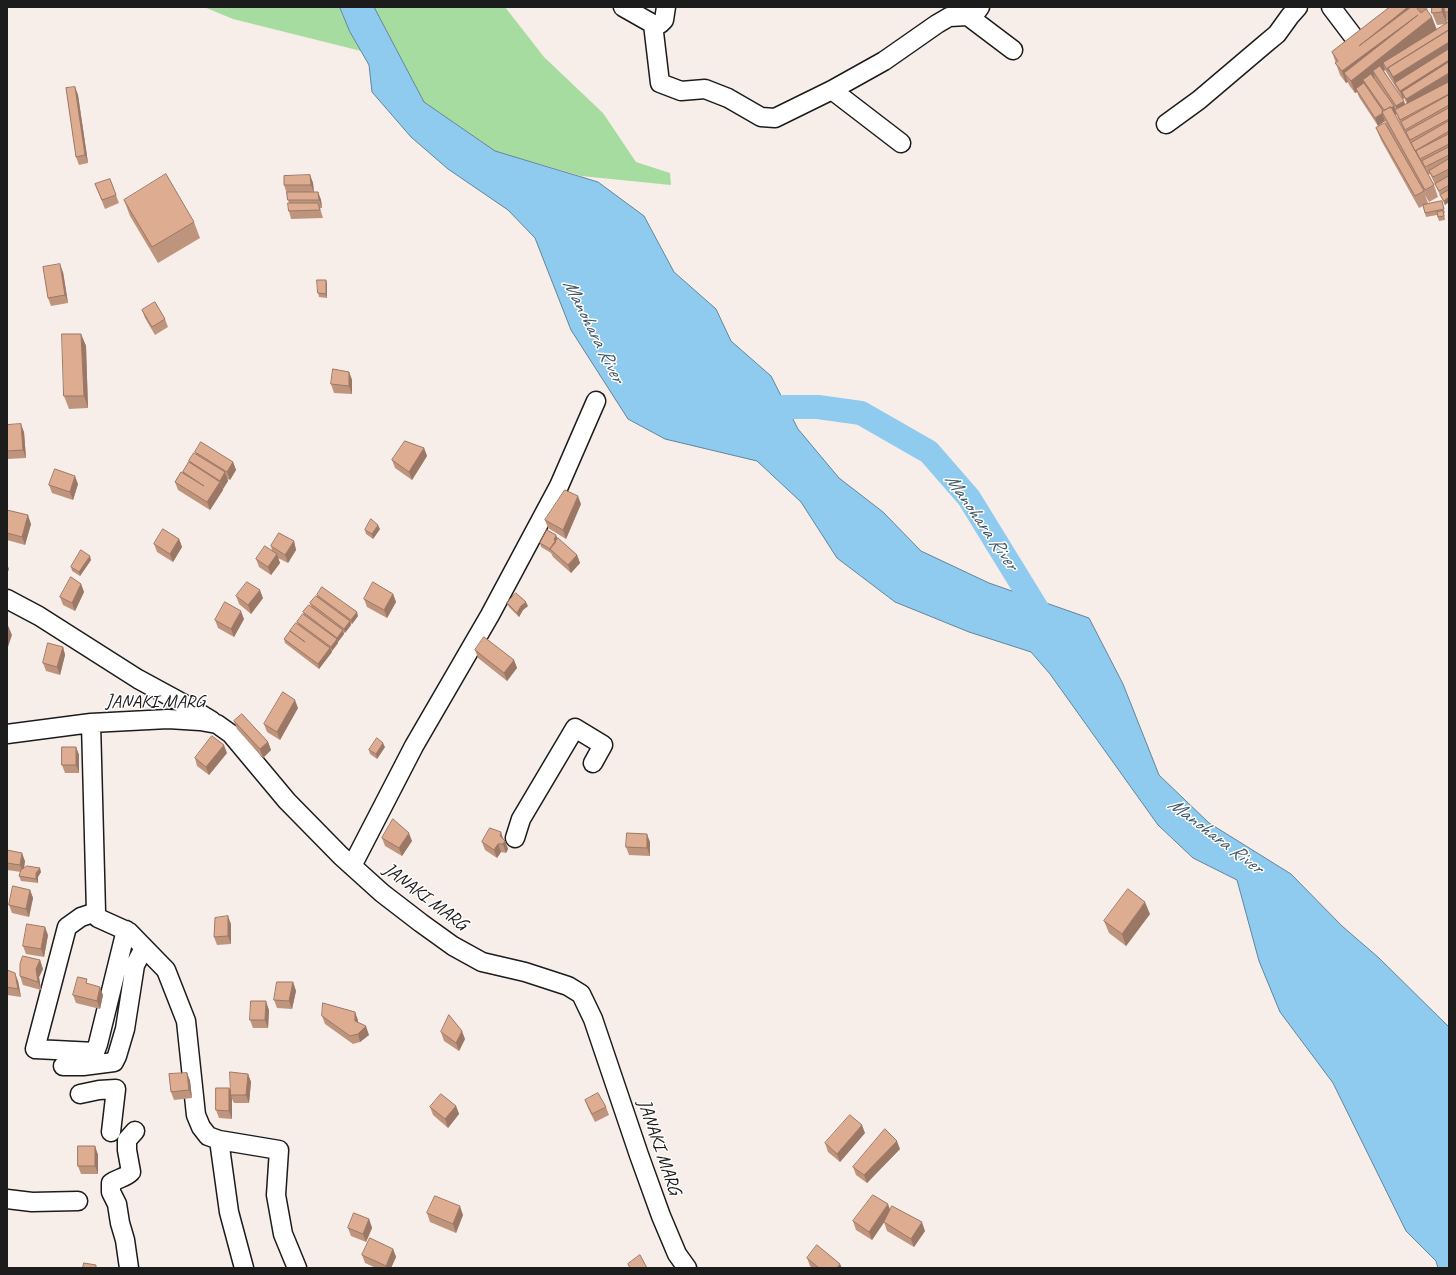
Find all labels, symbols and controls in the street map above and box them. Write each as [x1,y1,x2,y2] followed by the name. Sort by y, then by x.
[557,276,629,386] water label: Manohara River
[939,469,1023,575] water label: Manohara River
[106,691,204,713] street label: JANAKI MARG
[1163,793,1267,879] water label: Manohara River
[379,858,471,936] street label: JANAKI MARG
[632,1096,686,1198] street label: JANAKI MARG

